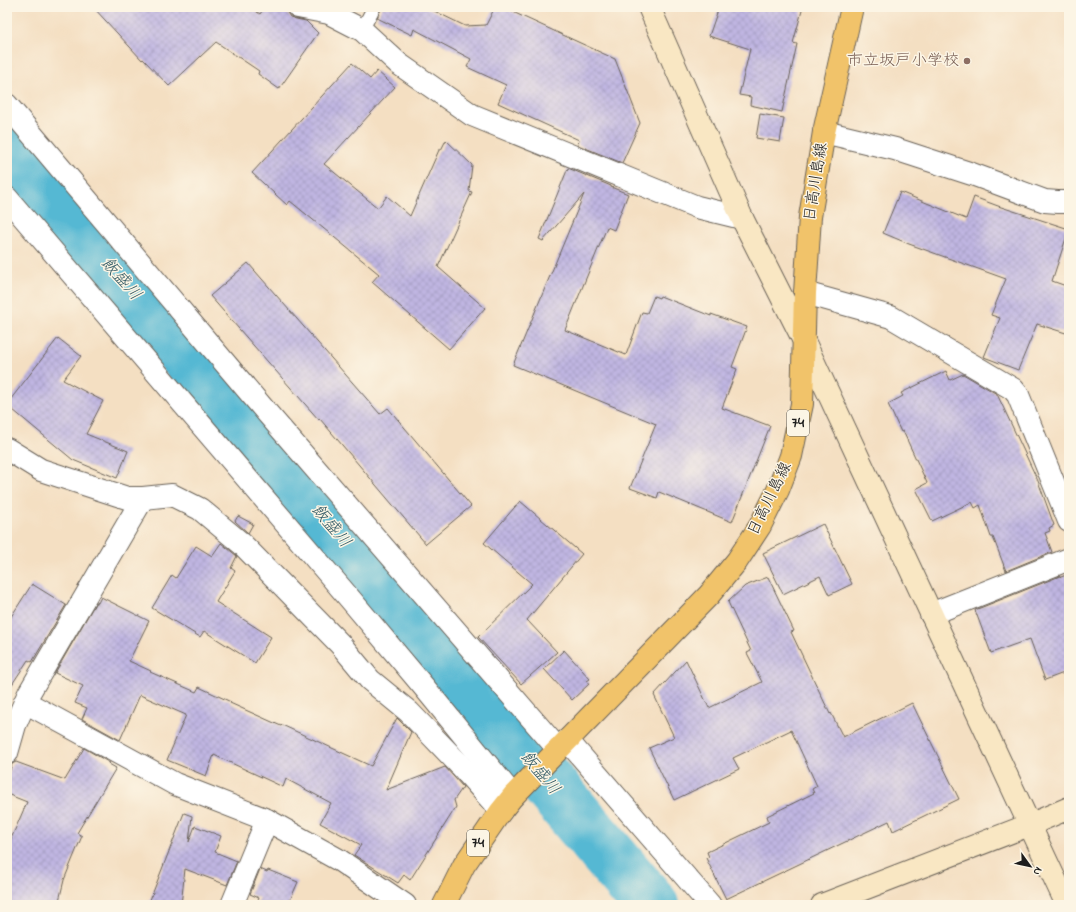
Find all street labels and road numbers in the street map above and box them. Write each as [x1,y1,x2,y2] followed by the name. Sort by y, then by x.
[798,141,834,223] street label: 日高川島線
[787,410,809,436] road number: 74
[742,458,798,540] street label: 日高川島線
[467,830,489,856] road number: 74

